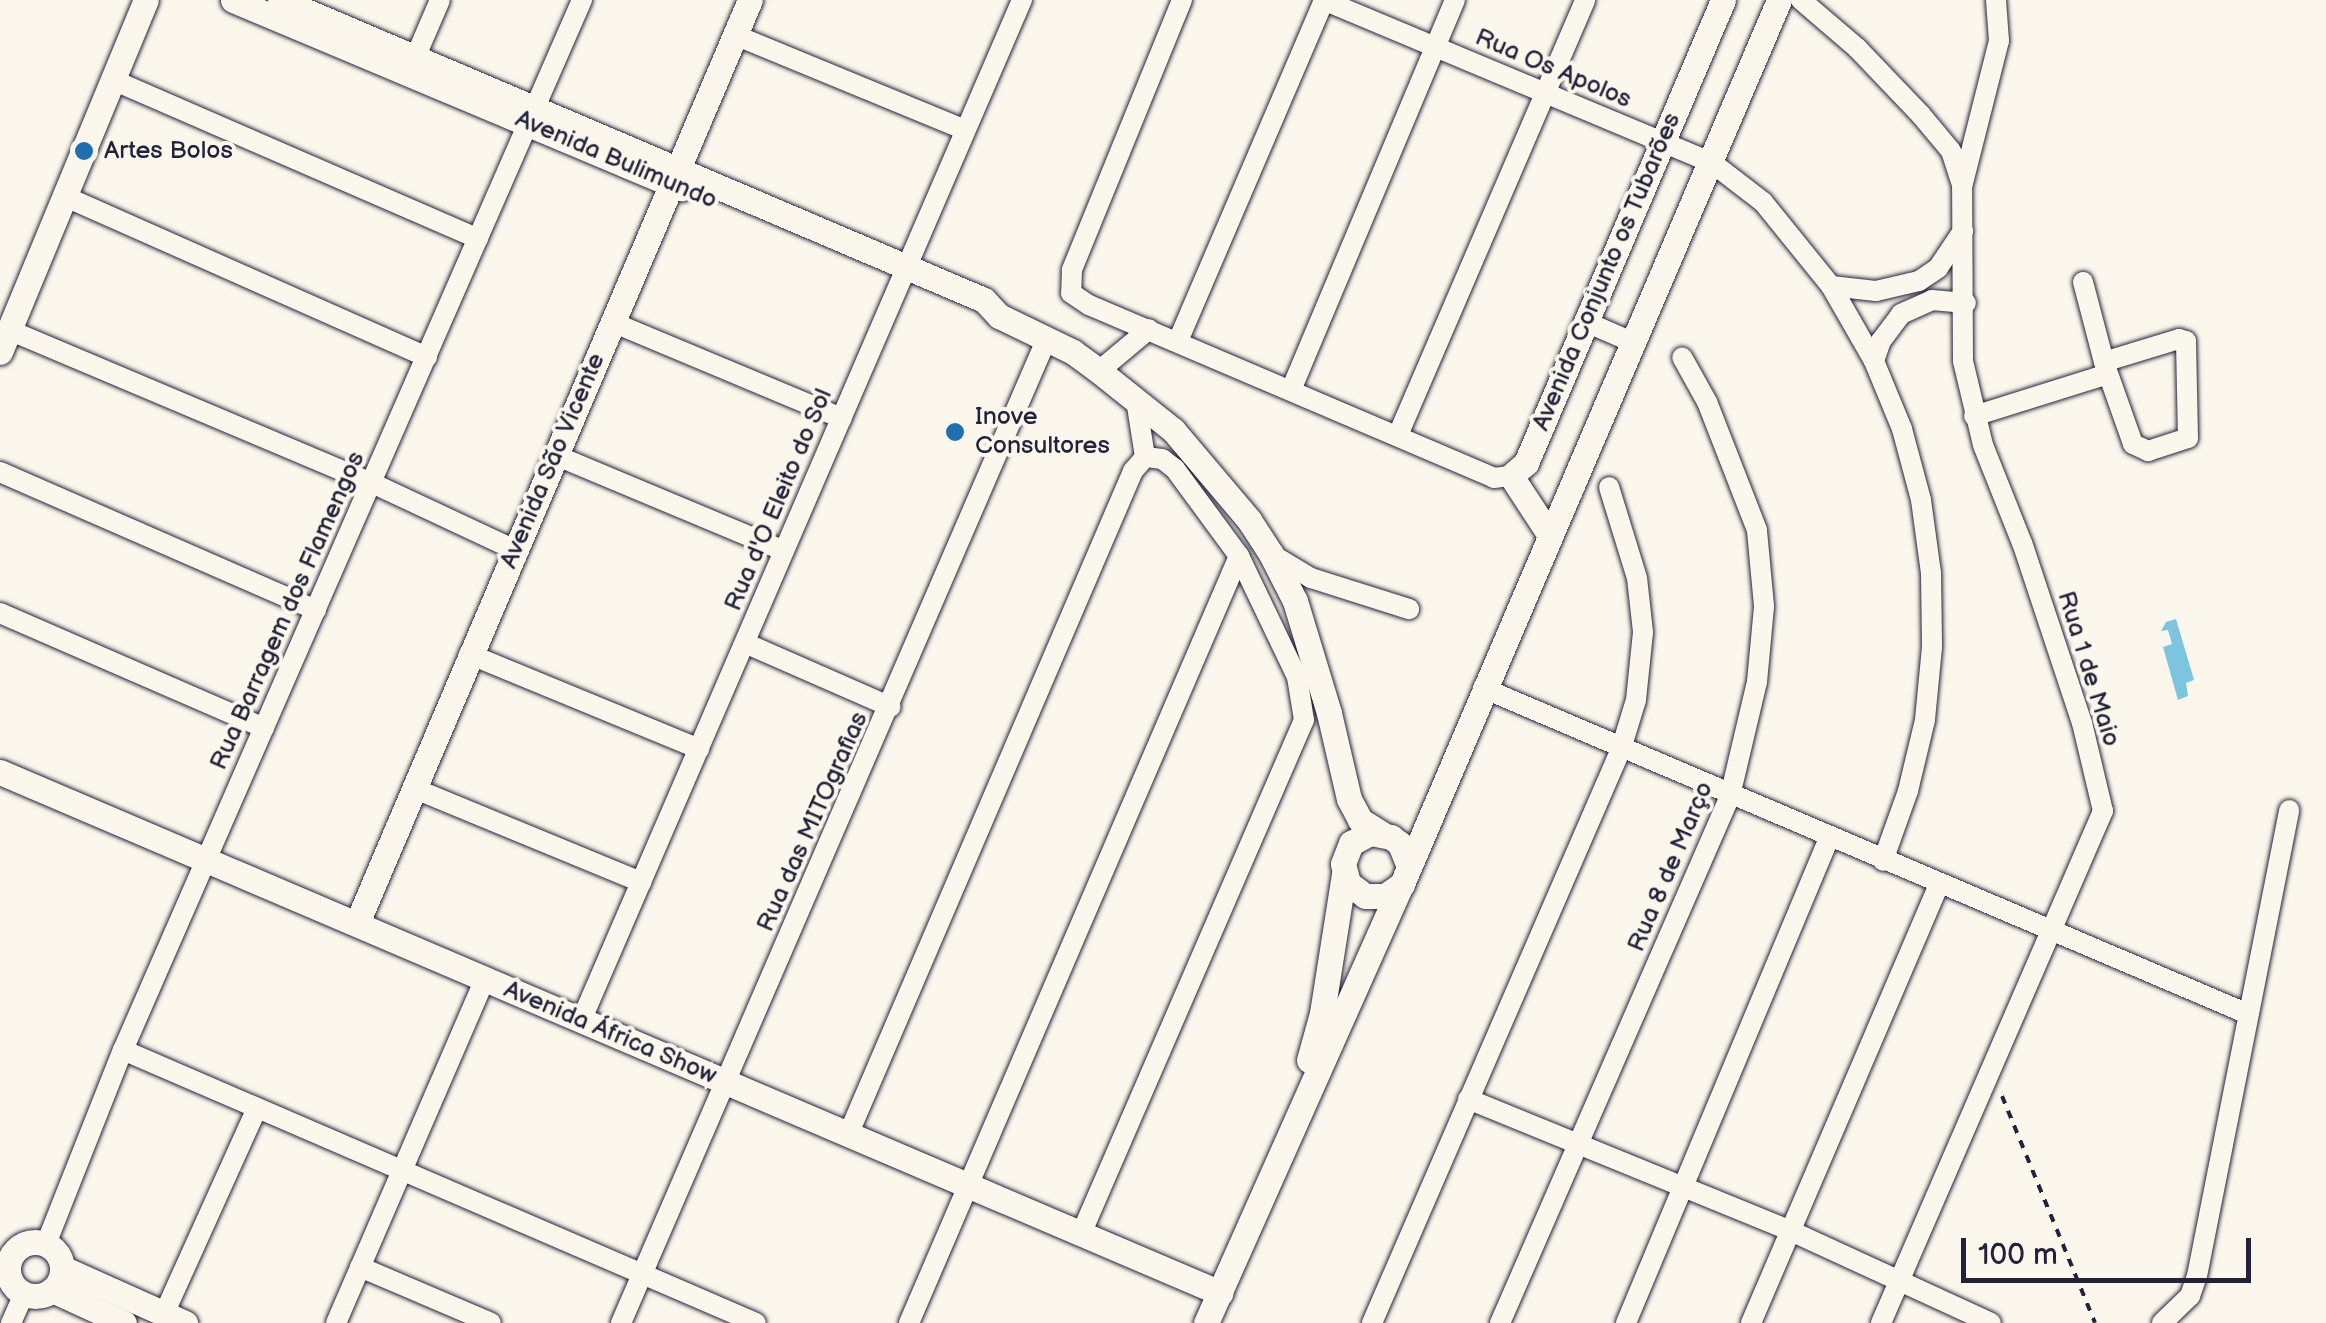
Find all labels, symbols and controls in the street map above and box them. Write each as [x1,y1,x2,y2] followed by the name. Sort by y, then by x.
[1470,23,1636,115] street label: Rua Os Apolos
[511,104,721,216] street label: Avenida Bulimundo
[1526,108,1688,436] street label: Avenida Conjunto os Tubarões
[104,136,233,166] place label: Artes Bolos
[73,140,95,162] marker: Artes Bolos
[494,348,612,574] street label: Avenida São Vicente
[719,384,839,616] street label: Rua d'O Eleito do Sol
[975,403,1110,462] place label: Inove Consultores
[944,421,966,443] marker: Inove Consultores
[204,447,372,775] street label: Rua Barragem dos Flamengos
[2050,588,2126,750] street label: Rua 1 de Maio
[751,707,875,937] street label: Rua das MITOgrafias
[1622,778,1720,956] street label: Rua 8 de Março
[499,975,721,1091] street label: Avenida África Show
[1966,1218,2256,1280] scale bar
[1978,1237,2058,1273] text: 100 m

